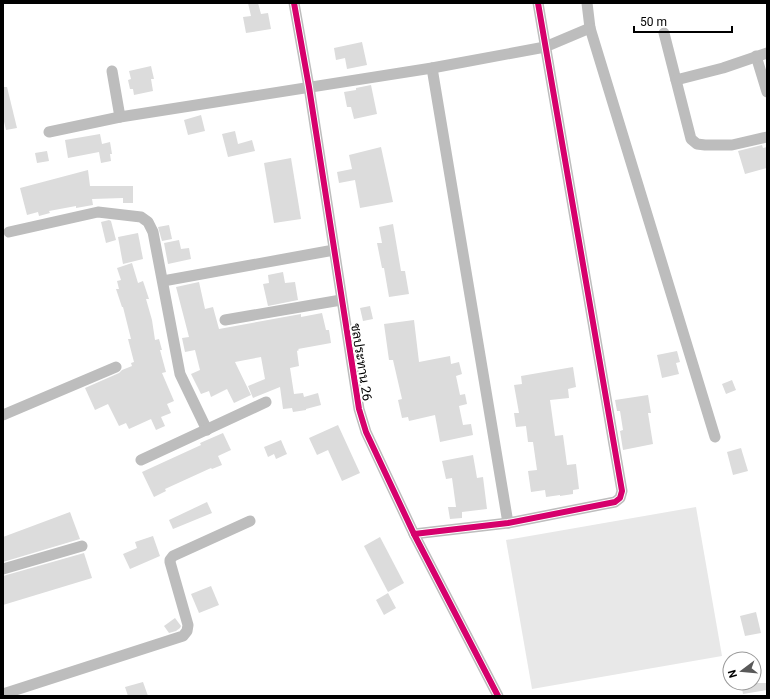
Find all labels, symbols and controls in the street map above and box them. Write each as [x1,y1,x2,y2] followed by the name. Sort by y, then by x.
[634,8,732,34] scale bar
[640,15,667,29] text: 50 m
[348,322,375,402] street label: ชลประทาน 26
[722,651,762,691] north arrow
[725,668,740,679] text: N

